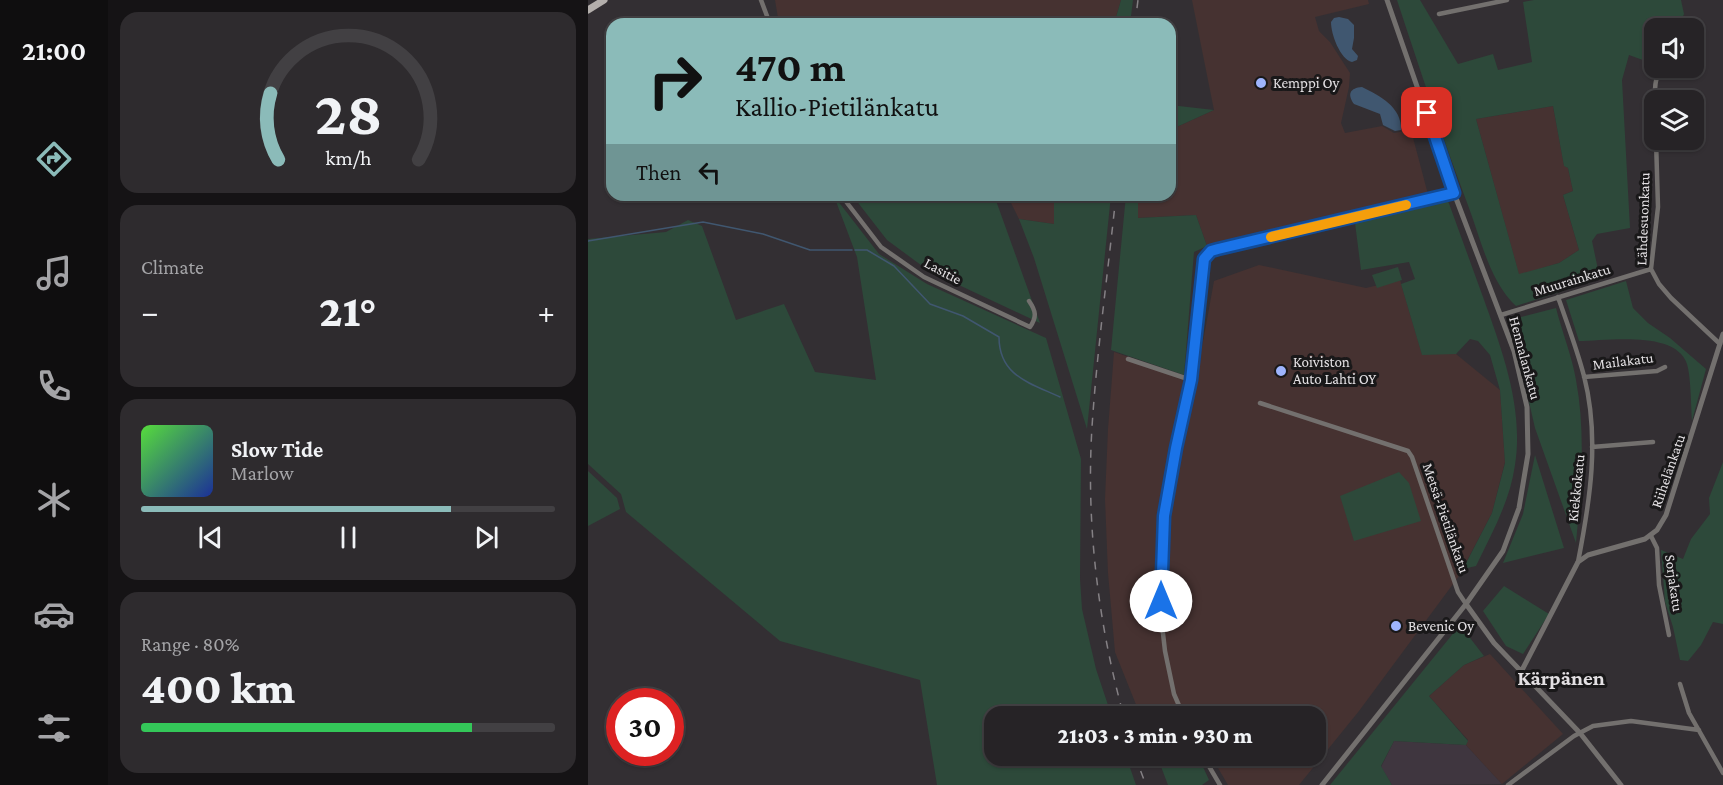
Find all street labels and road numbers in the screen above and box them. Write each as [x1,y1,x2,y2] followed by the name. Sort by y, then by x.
[1633,172,1653,266] street label: Lähdesuonkatu
[922,255,965,288] street label: Lasitie
[1532,261,1612,299] street label: Muurainkatu
[1506,315,1544,401] street label: Hennalankatu
[1592,349,1654,373] street label: Mailakatu
[1648,432,1688,510] street label: Riihelänkatu
[1565,453,1588,523] street label: Kiekkokatu
[1420,461,1472,575] street label: Metsä-Pietilänkatu
[1661,553,1686,613] street label: Sorjakatu

